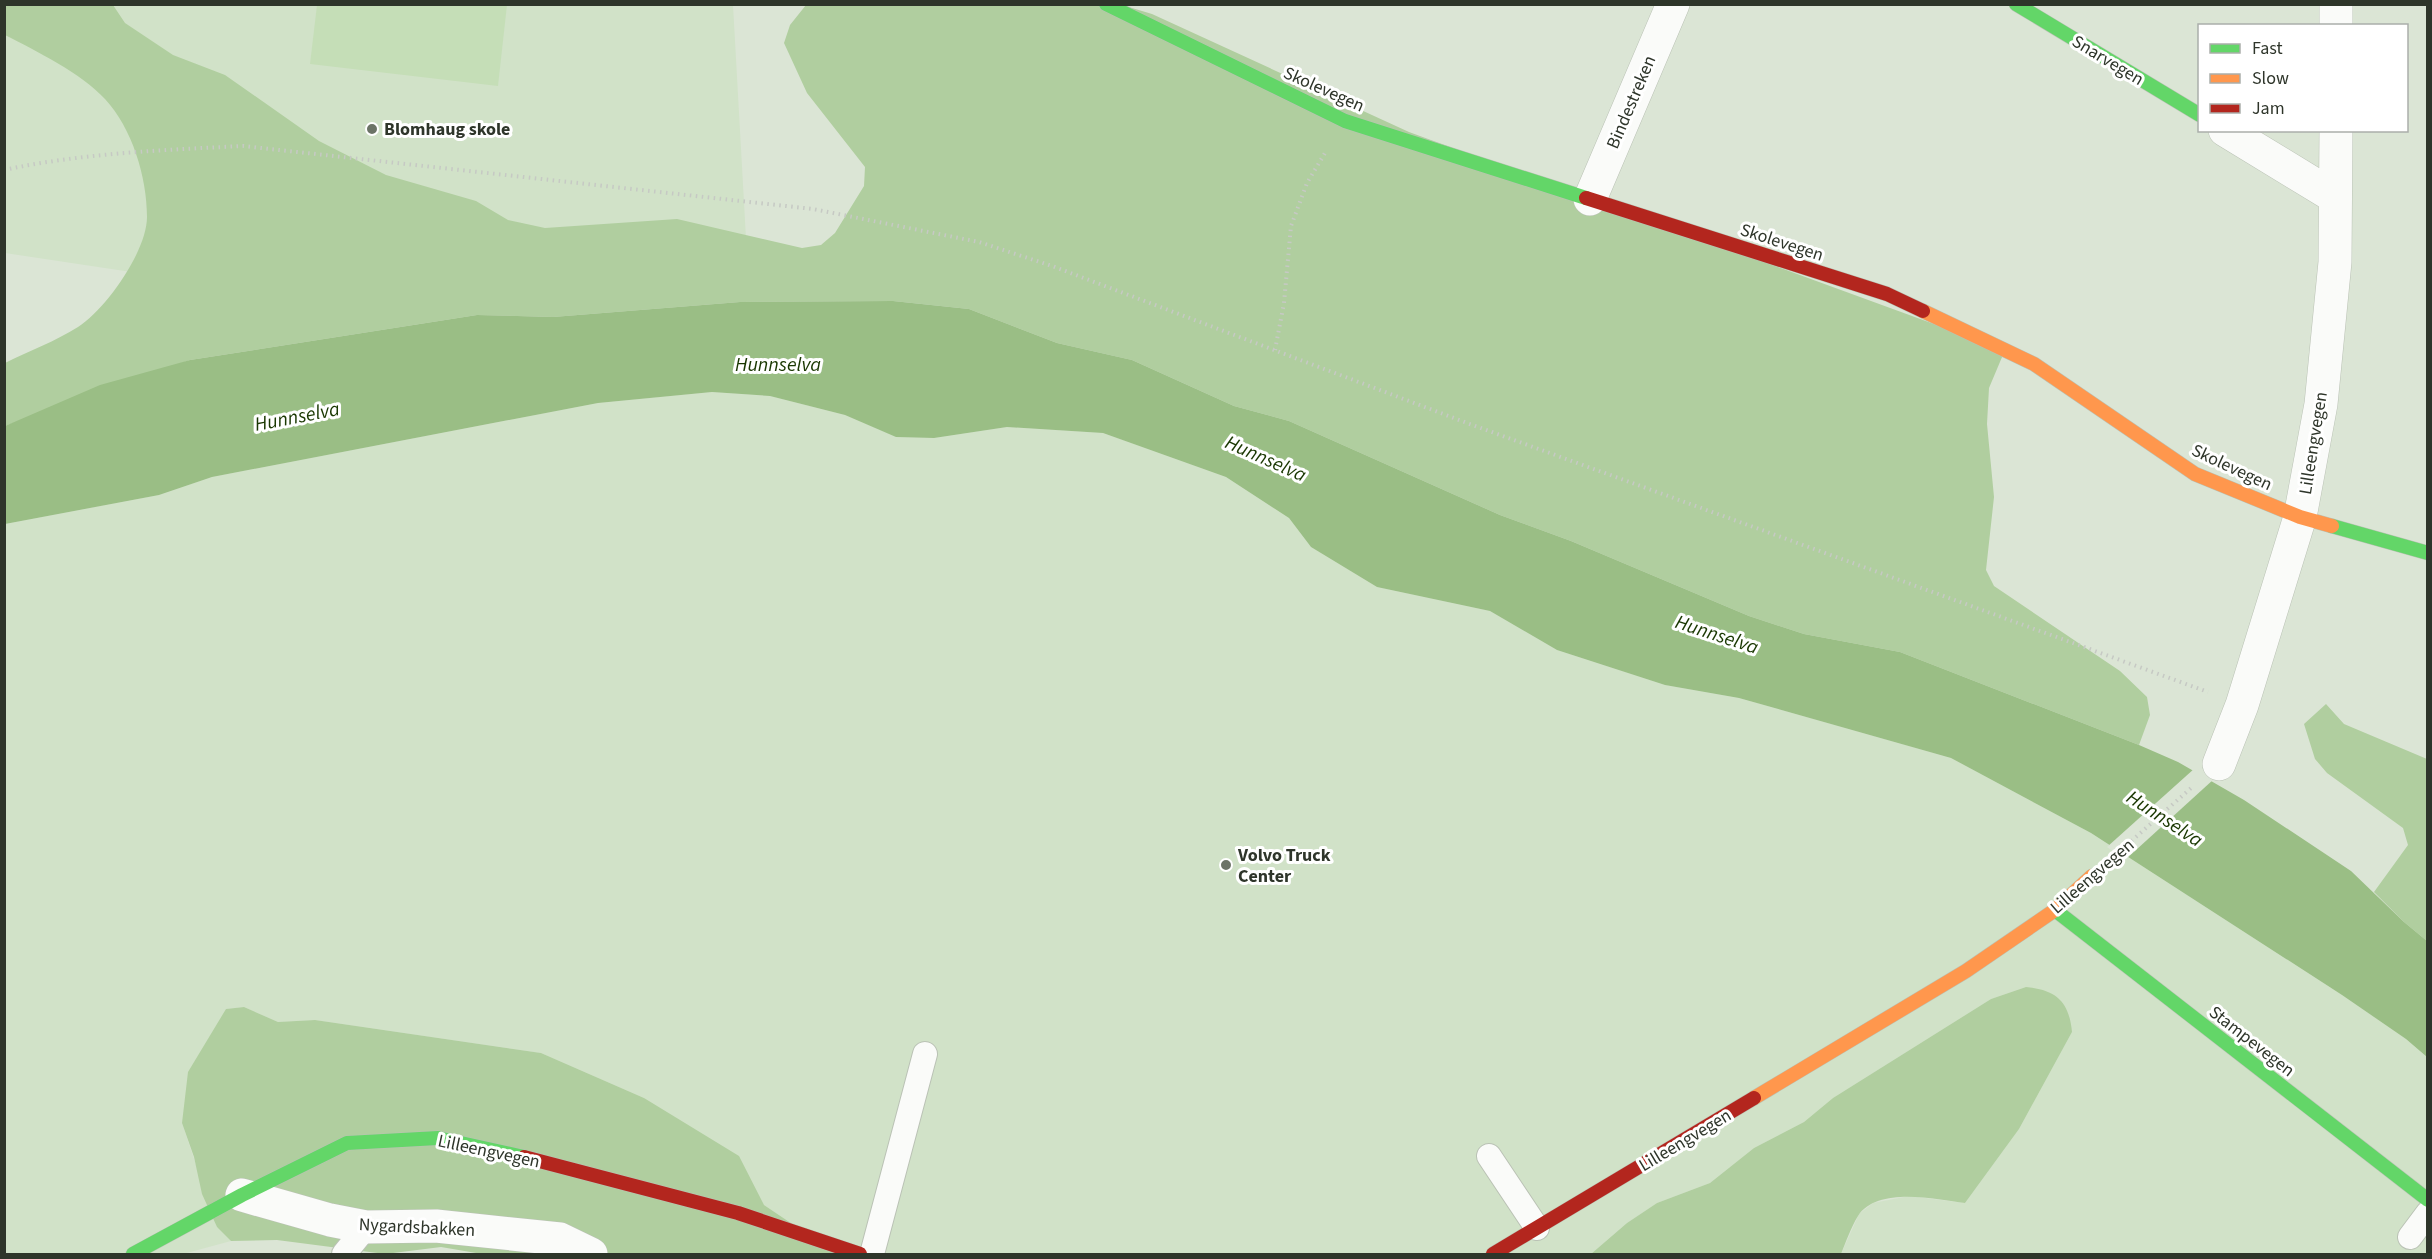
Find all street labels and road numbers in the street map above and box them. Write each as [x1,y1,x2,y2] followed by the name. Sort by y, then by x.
[2067,29,2148,92] street label: Snarvegen
[1601,52,1662,153] street label: Bindestreken
[1279,60,1368,118] street label: Skolevegen
[1737,217,1827,268] street label: Skolevegen
[2293,390,2334,496] street label: Lilleengvegen
[2187,438,2276,497] street label: Skolevegen
[2045,833,2140,920] street label: Lilleengvegen
[2204,1000,2300,1083] street label: Stampevegen
[1634,1103,1736,1178] street label: Lilleengvegen
[436,1128,542,1175] street label: Lilleengvegen
[358,1212,476,1243] street label: Nygardsbakken

